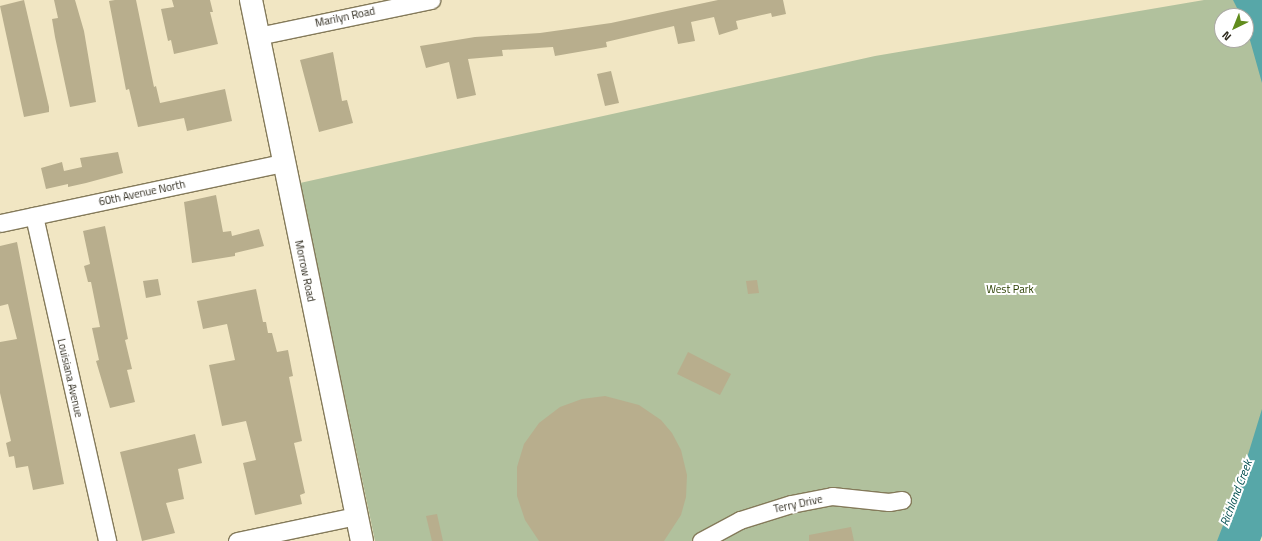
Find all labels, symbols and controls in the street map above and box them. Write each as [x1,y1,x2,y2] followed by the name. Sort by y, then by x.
[314,4,376,30] street label: Marilyn Road
[1214,8,1254,48] north arrow
[1218,28,1235,44] text: N
[98,177,186,209] street label: 60th Avenue North
[292,239,318,303] street label: Morrow Road
[986,282,1034,296] park label: West Park
[55,337,85,419] street label: Louisiana Avenue
[1217,458,1255,528] water label: Richland Creek
[772,492,824,516] street label: Terry Drive

